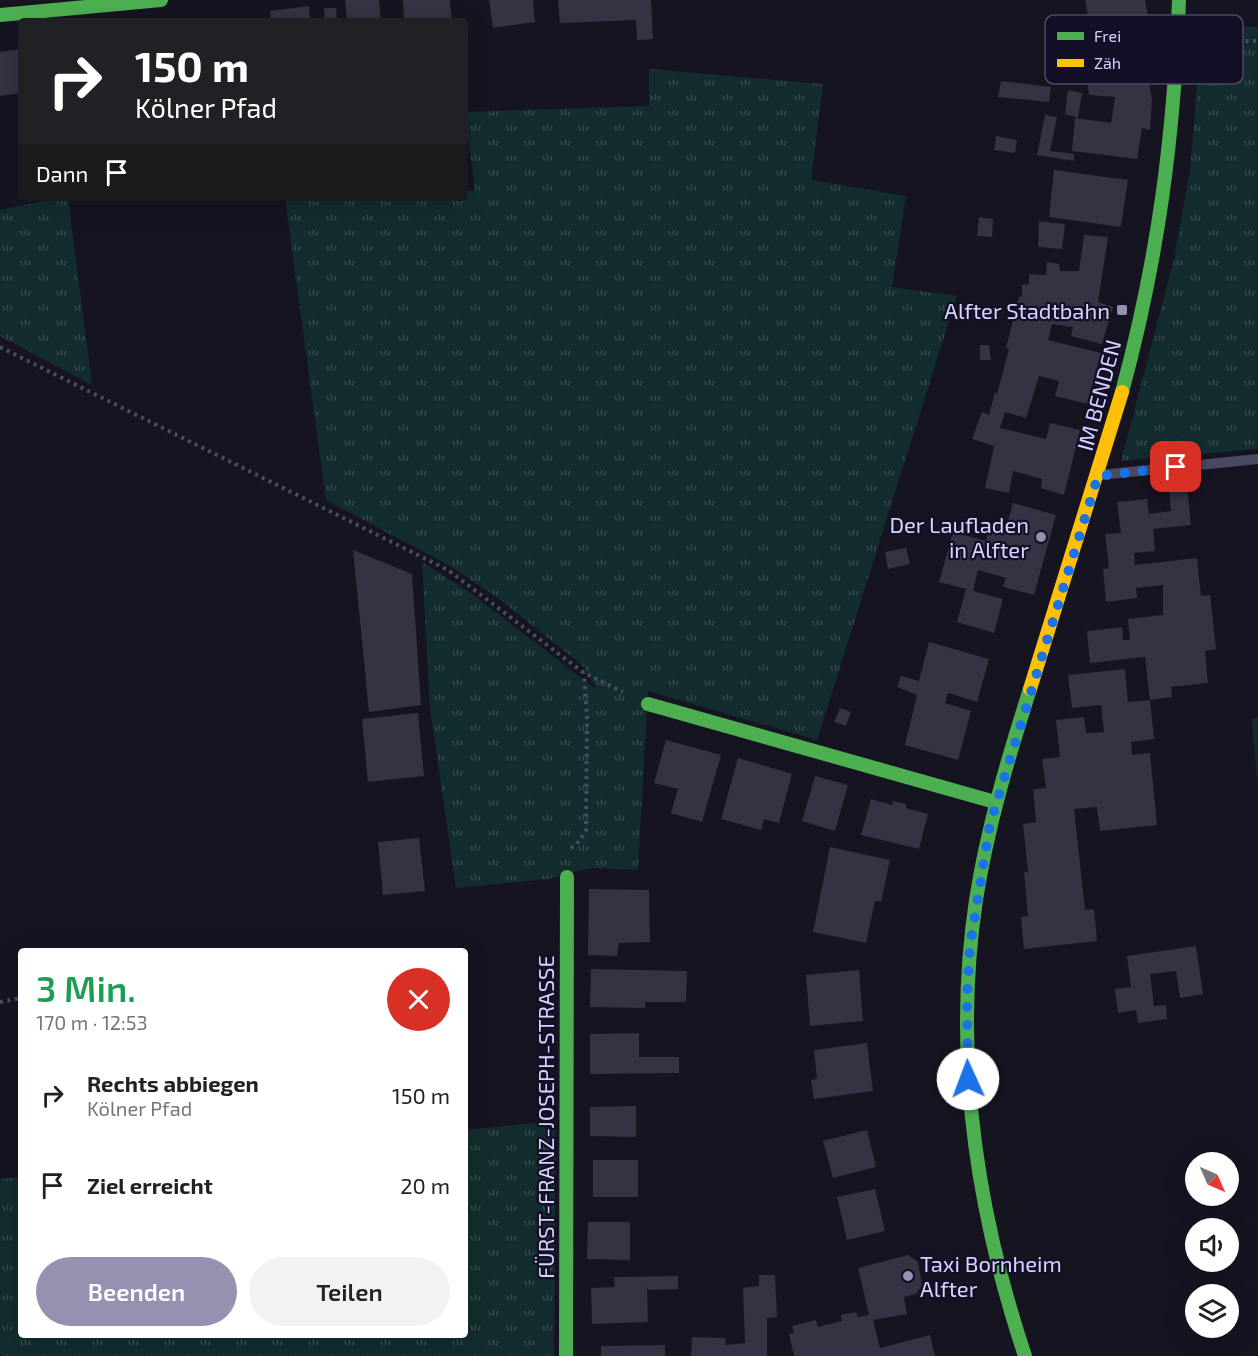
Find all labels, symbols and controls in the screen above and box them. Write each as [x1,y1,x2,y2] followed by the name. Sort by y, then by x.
[1045,15,1243,84] legend
[1094,26,1121,45] text: Frei
[135,40,249,90] text: 150 m
[36,42,114,120] icon: right
[1094,53,1121,72] text: Zäh
[135,91,277,123] text: Kölner Pfad
[100,156,133,189] icon: arrive
[36,160,88,186] text: Dann
[944,297,1110,323] place label: Alfter Stadtbahn
[1115,303,1129,317] marker: Alfter Stadtbahn
[1071,337,1125,453] street label: IM BENDEN
[1150,441,1201,492] pin
[1159,450,1192,483] icon: arrive
[889,511,1029,562] place label: Der Laufladen in Alfter
[1034,530,1048,544] marker: Der Laufladen in Alfter
[532,955,558,1279] street label: FÜRST-FRANZ-JOSEPH-STRASSE
[36,966,136,1009] text: 3 Min.
[387,968,450,1031] button: close
[36,1010,148,1034] text: 170 m · 12:53
[936,1047,1000,1111] position arrow
[87,1070,259,1096] text: Rechts abbiegen
[36,1079,69,1112] icon: right
[392,1082,450,1108] text: 150 m
[87,1096,192,1120] text: Kölner Pfad
[1185,1152,1239,1206] north arrow
[1185,1152,1239,1338] map controls
[36,1169,69,1202] icon: arrive
[87,1172,213,1198] text: Ziel erreicht
[400,1172,450,1198] text: 20 m
[1185,1218,1239,1272] button: sound
[920,1250,1062,1301] place label: Taxi Bornheim Alfter
[36,1257,237,1326] button: Beenden
[249,1257,450,1326] button: Teilen
[901,1269,915,1283] marker: Taxi Bornheim Alfter
[1185,1284,1239,1338] button: layers

